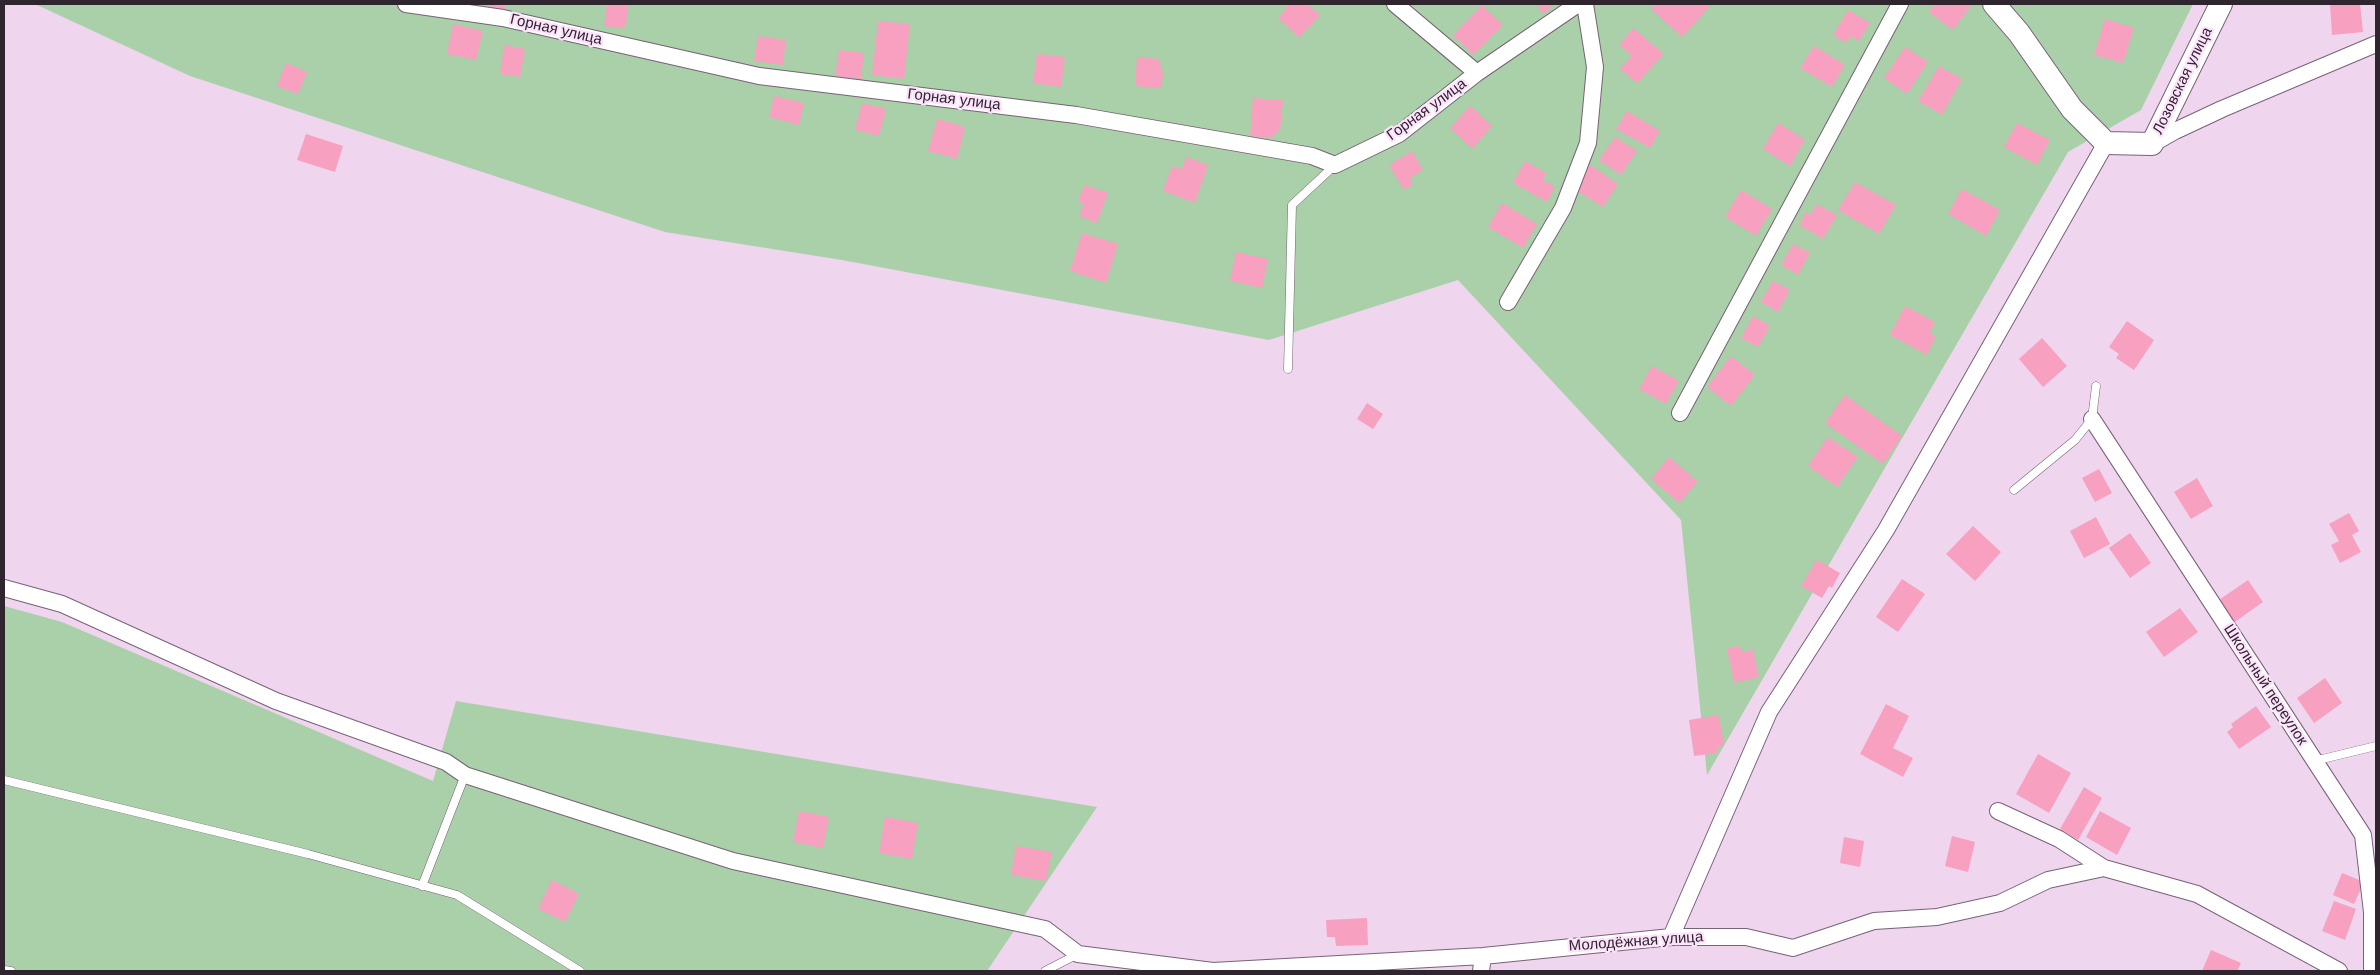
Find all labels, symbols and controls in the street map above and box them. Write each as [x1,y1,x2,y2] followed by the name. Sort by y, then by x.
[508,11,604,49] street label: Горная улица
[2149,24,2217,138] street label: Лозовская улица
[1384,75,1470,145] street label: Горная улица
[906,85,1002,115] street label: Горная улица
[2219,621,2311,749] street label: Школьный переулок
[1568,928,1704,956] street label: Молодёжная улица

